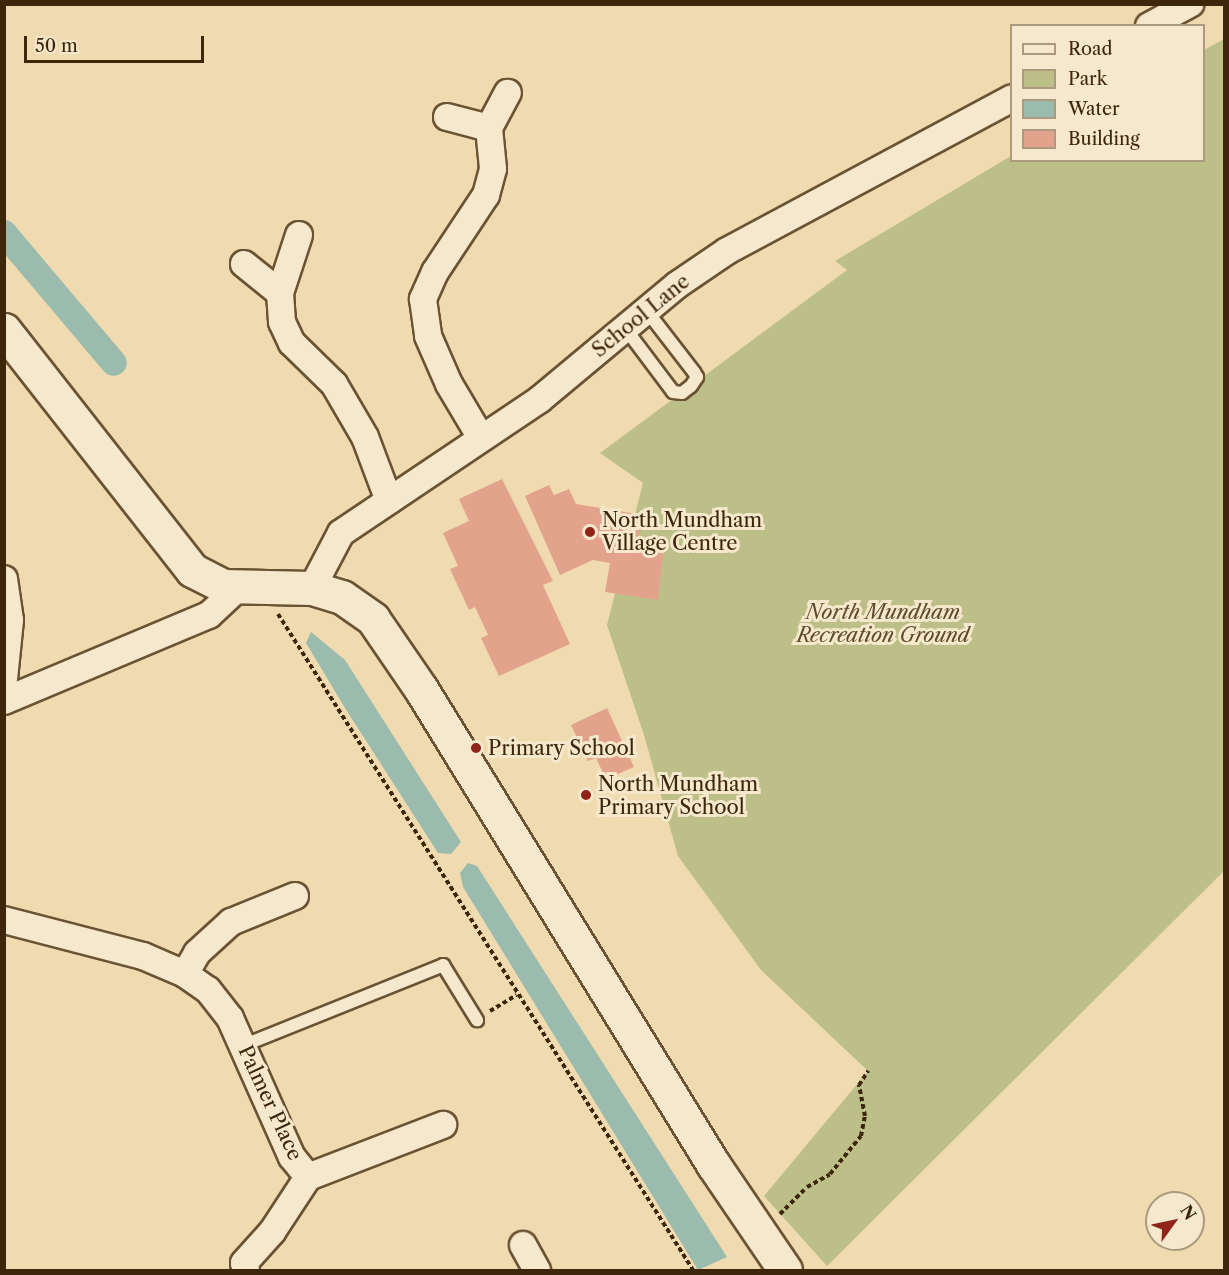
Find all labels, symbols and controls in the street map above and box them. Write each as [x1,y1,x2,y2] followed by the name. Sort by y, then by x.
[27,24,207,62] scale bar
[1010,24,1205,162] legend
[35,35,78,57] text: 50 m
[1068,38,1113,60] text: Road
[1068,68,1107,90] text: Park
[1068,98,1120,120] text: Water
[1068,128,1140,150] text: Building
[588,269,694,363] street label: School Lane
[602,508,762,555] place label: North Mundham Village Centre
[583,525,597,539] marker: North Mundham Village Centre
[797,600,969,647] park label: North Mundham Recreation Ground
[488,736,635,760] place label: Primary School
[469,741,483,755] marker: Primary School
[598,772,758,819] place label: North Mundham Primary School
[579,788,593,802] marker: North Mundham Primary School
[233,1042,307,1164] street label: Palmer Place
[1145,1191,1205,1251] north arrow
[1176,1201,1201,1224] text: N

